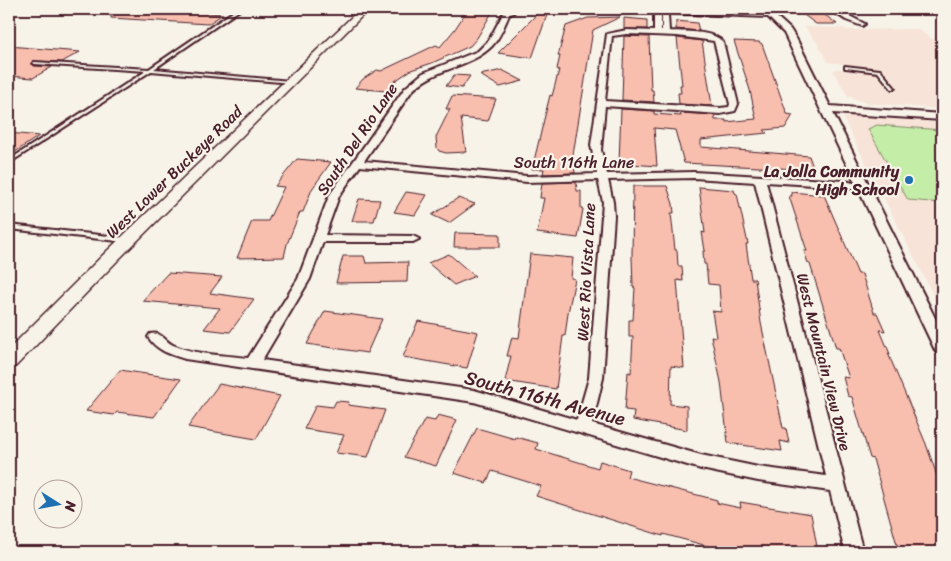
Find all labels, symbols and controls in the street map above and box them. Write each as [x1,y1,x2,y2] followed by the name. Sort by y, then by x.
[308,77,406,201] street label: South Del Rio Lane
[98,97,251,246] street label: West Lower Buckeye Road
[514,148,634,177] street label: South 116th Lane
[764,157,900,204] place label: La Jolla Community High School
[903,174,915,186] marker: La Jolla Community High School
[568,202,604,342] street label: West Rio Vista Lane
[788,270,860,454] street label: West Mountain View Drive
[461,361,629,435] street label: South 116th Avenue
[32,478,82,528] north arrow
[57,498,84,514] text: N

